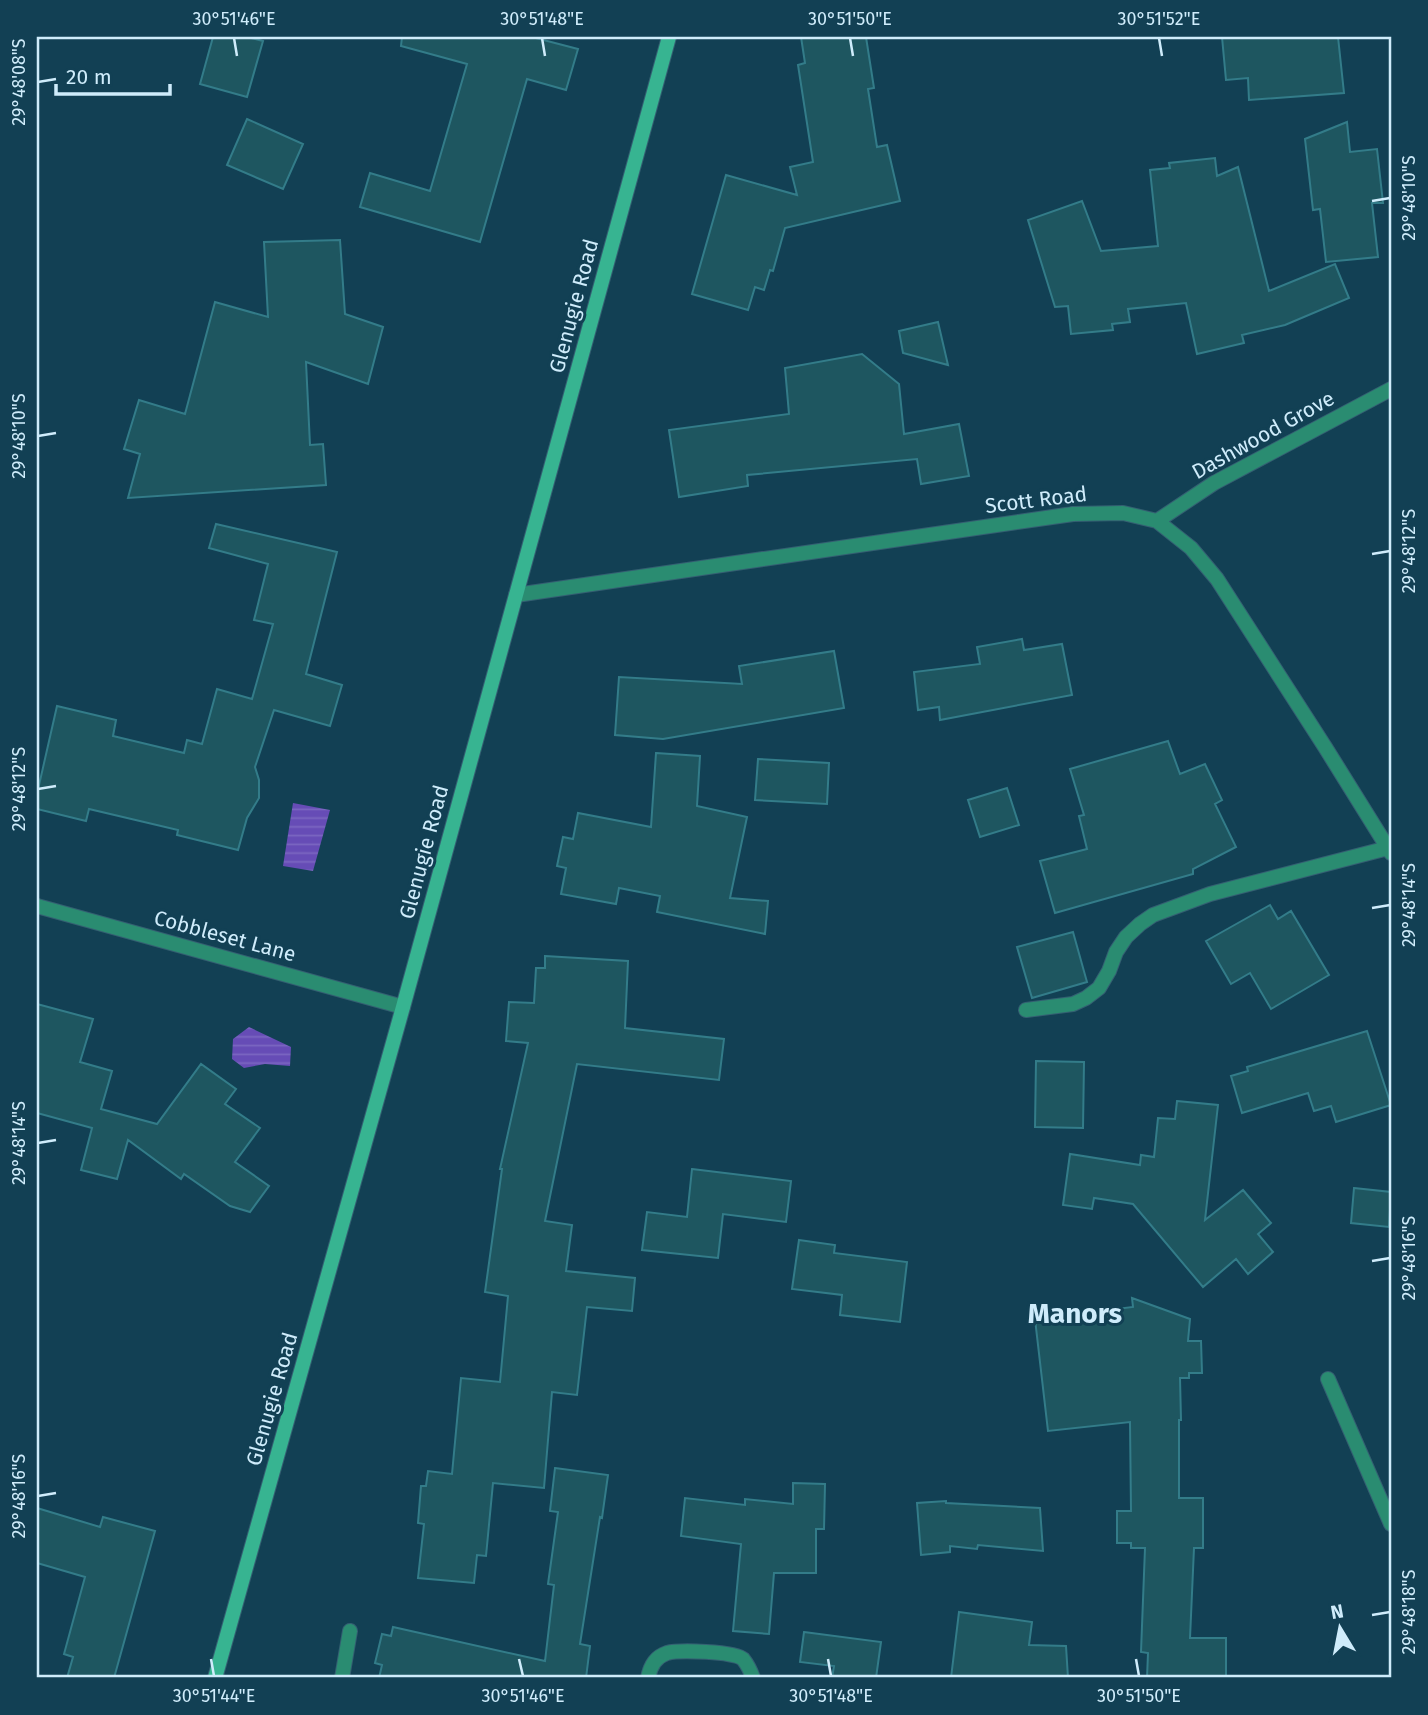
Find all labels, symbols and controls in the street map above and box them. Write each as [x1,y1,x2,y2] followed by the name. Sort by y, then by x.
[192,8,276,30] text: 30°51'46"E
[500,8,584,30] text: 30°51'48"E
[808,8,892,30] text: 30°51'50"E
[1118,8,1200,30] text: 30°51'52"E
[8,38,30,126] text: 29°48'08"S
[56,52,170,96] scale bar
[66,64,112,90] text: 20 m
[1398,155,1420,241] text: 29°48'10"S
[544,236,604,376] street label: Glenugie Road
[1187,385,1339,485] street label: Dashwood Grove
[8,393,30,479] text: 29°48'10"S
[984,481,1088,519] street label: Scott Road
[1398,509,1420,593] text: 29°48'12"S
[8,747,30,831] text: 29°48'12"S
[394,782,454,922] street label: Glenugie Road
[1398,863,1420,947] text: 29°48'14"S
[151,905,299,967] street label: Cobbleset Lane
[8,1101,30,1185] text: 29°48'14"S
[1398,1215,1420,1300] text: 29°48'16"S
[1028,1297,1122,1330] district label: Manors
[241,1329,303,1469] street label: Glenugie Road
[8,1453,30,1538] text: 29°48'16"S
[1398,1569,1420,1655] text: 29°48'18"S
[1306,1592,1376,1662] north arrow
[1329,1599,1345,1624] text: N
[173,1685,255,1707] text: 30°51'44"E
[481,1685,565,1707] text: 30°51'46"E
[789,1685,873,1707] text: 30°51'48"E
[1097,1685,1181,1707] text: 30°51'50"E

